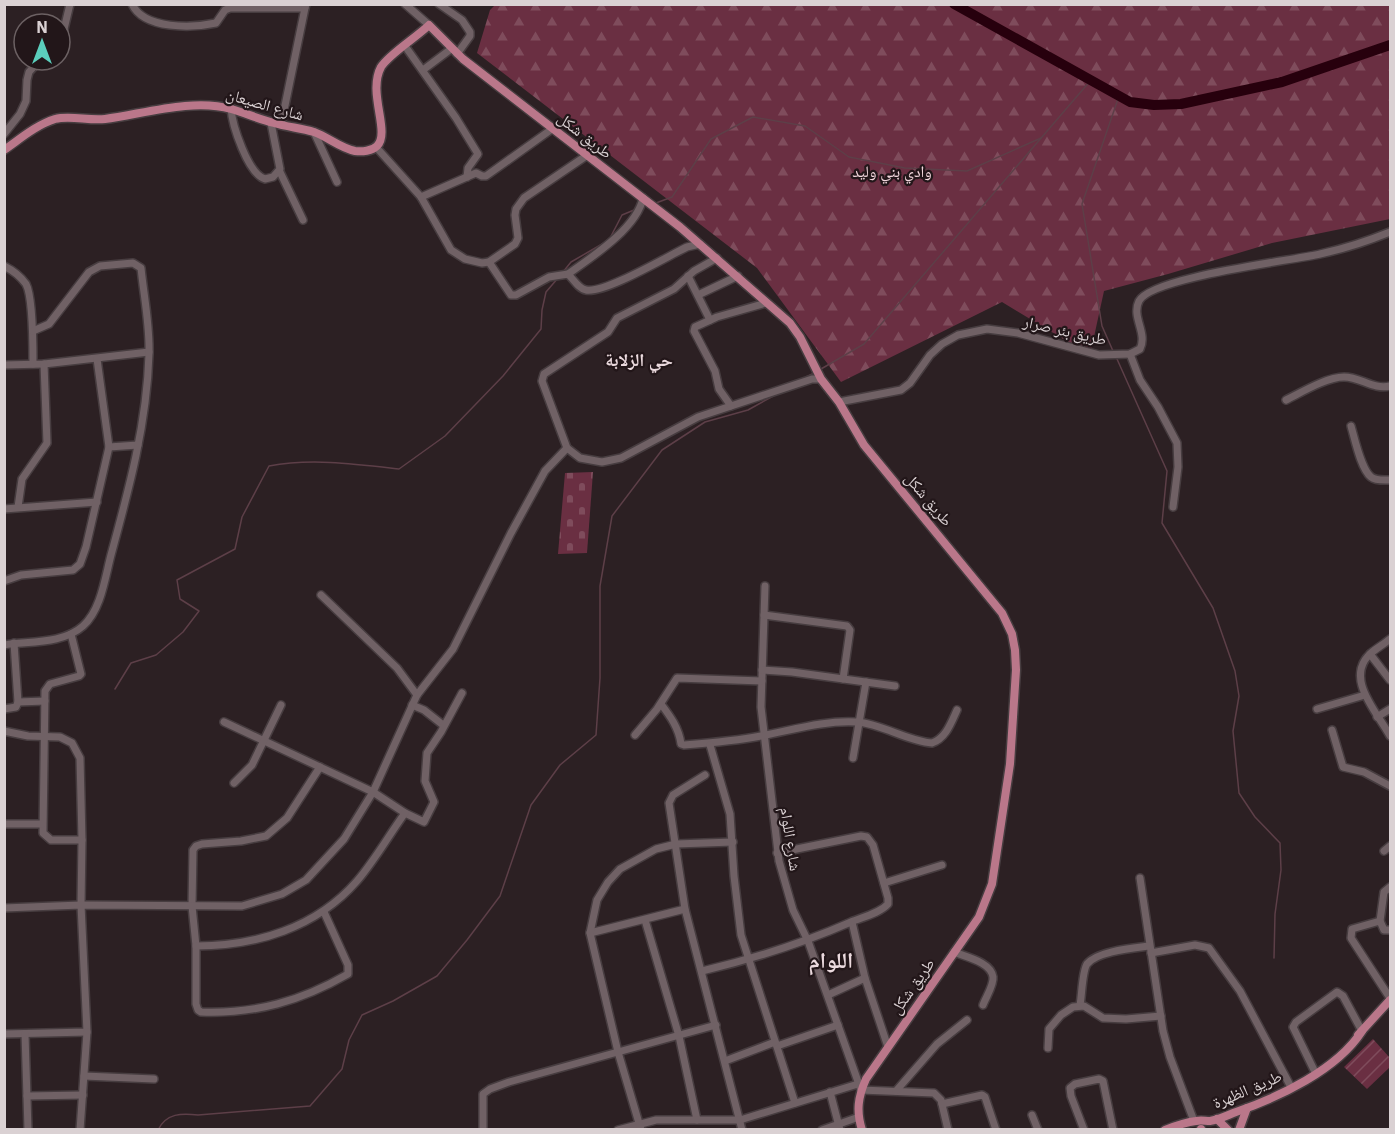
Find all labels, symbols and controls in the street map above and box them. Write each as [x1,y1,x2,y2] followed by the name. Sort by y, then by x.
[12,12,72,72] north arrow
[36,17,48,37] text: N
[224,83,306,126] street label: شارع الصيعان
[553,107,616,163] street label: طريق شكل
[852,161,932,184] park label: وادي بني وليد
[1020,310,1109,350] street label: طريق بئر صرار
[605,348,673,374] district label: حي الزلابة
[900,468,957,531] street label: طريق شكل
[775,806,806,873] street label: شارع اللوام
[809,945,853,976] district label: اللوام
[885,954,939,1018] street label: طريق شكل
[1210,1066,1285,1113] street label: طريق الظهرة

